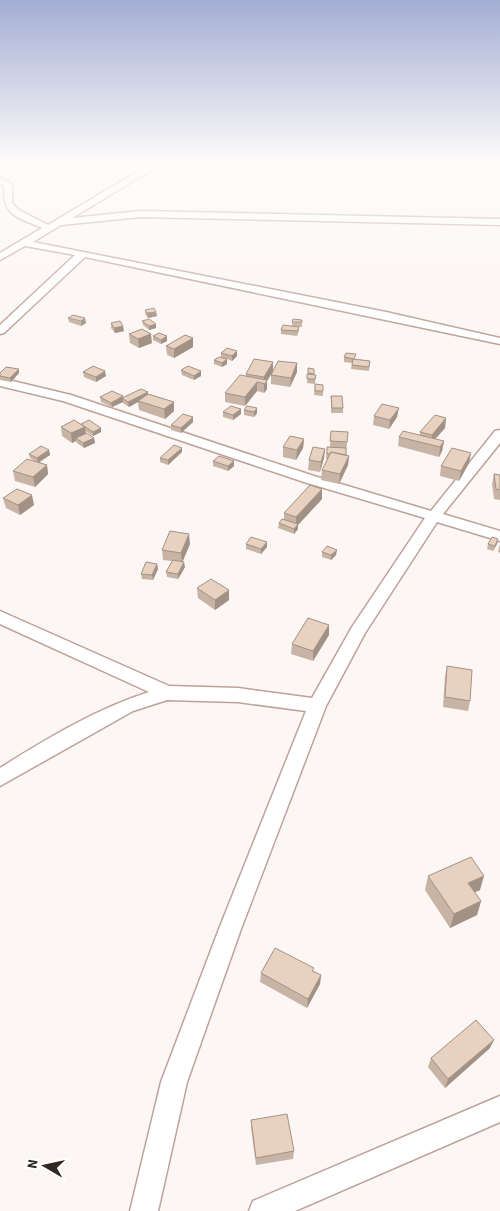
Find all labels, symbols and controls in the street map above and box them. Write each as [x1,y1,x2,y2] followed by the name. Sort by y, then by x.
[20,1141,70,1191] north arrow
[23,1158,44,1170] text: N

